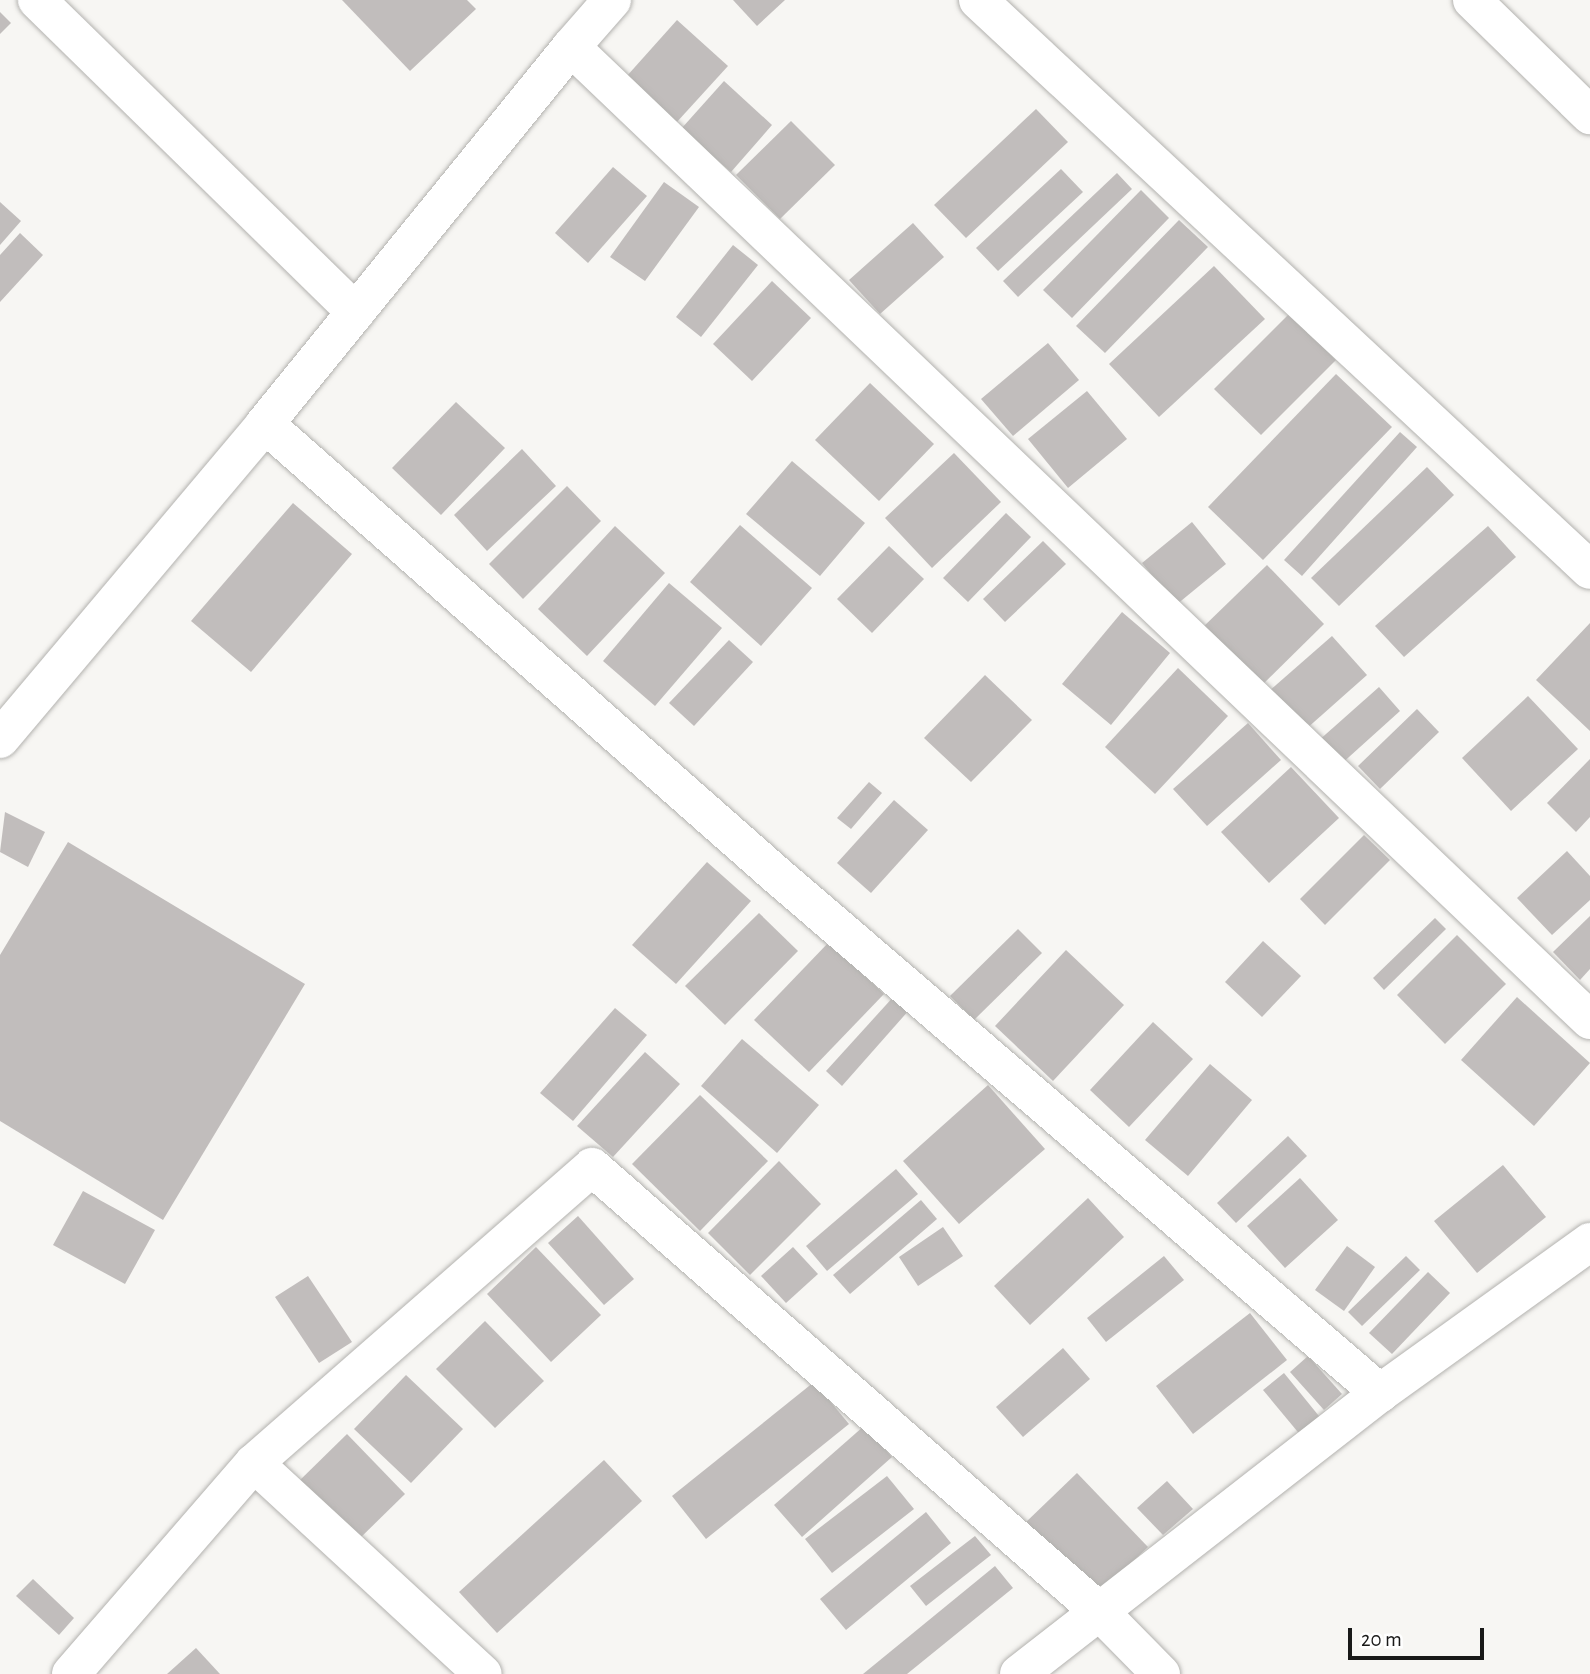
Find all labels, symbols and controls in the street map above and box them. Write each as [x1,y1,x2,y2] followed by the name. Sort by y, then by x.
[1352,1614,1488,1658] scale bar
[1361,1629,1402,1650] text: 20 m

